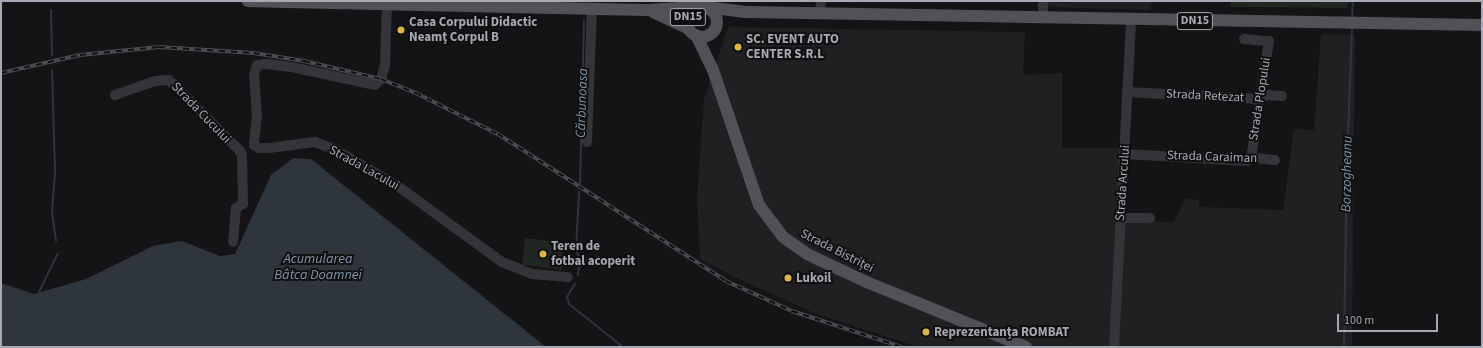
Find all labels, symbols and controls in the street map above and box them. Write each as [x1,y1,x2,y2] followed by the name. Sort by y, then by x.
[669,7,707,27] road number: DN15
[1176,11,1214,31] road number: DN15
[409,15,537,46] place label: Casa Corpului Didactic Neamţ Corpul B
[396,25,406,35] marker: Casa Corpului Didactic Neamţ Corpul B
[746,32,839,63] place label: SC. EVENT AUTO CENTER S.R.L
[733,42,743,52] marker: SC. EVENT AUTO CENTER S.R.L
[1246,56,1274,142] street label: Strada Plopului
[572,68,592,138] water label: Cărbunoasa
[168,79,234,147] street label: Strada Cucului
[1165,86,1245,106] street label: Strada Retezat
[1338,136,1356,212] water label: Borzogheanu
[326,142,402,194] street label: Strada Lacului
[1113,144,1133,222] street label: Strada Arcului
[1166,148,1258,166] street label: Strada Caraiman
[798,226,876,276] street label: Strada Bistriței
[551,239,635,270] place label: Teren de fotbal acoperit
[538,249,548,259] marker: Teren de fotbal acoperit
[274,251,362,284] water label: Acumularea Bâtca Doamnei
[796,270,831,286] place label: Lukoil
[783,273,793,283] marker: Lukoil
[1339,306,1440,332] scale bar
[1344,312,1374,329] text: 100 m
[934,324,1069,340] place label: Reprezentanța ROMBAT
[921,327,931,337] marker: Reprezentanța ROMBAT

